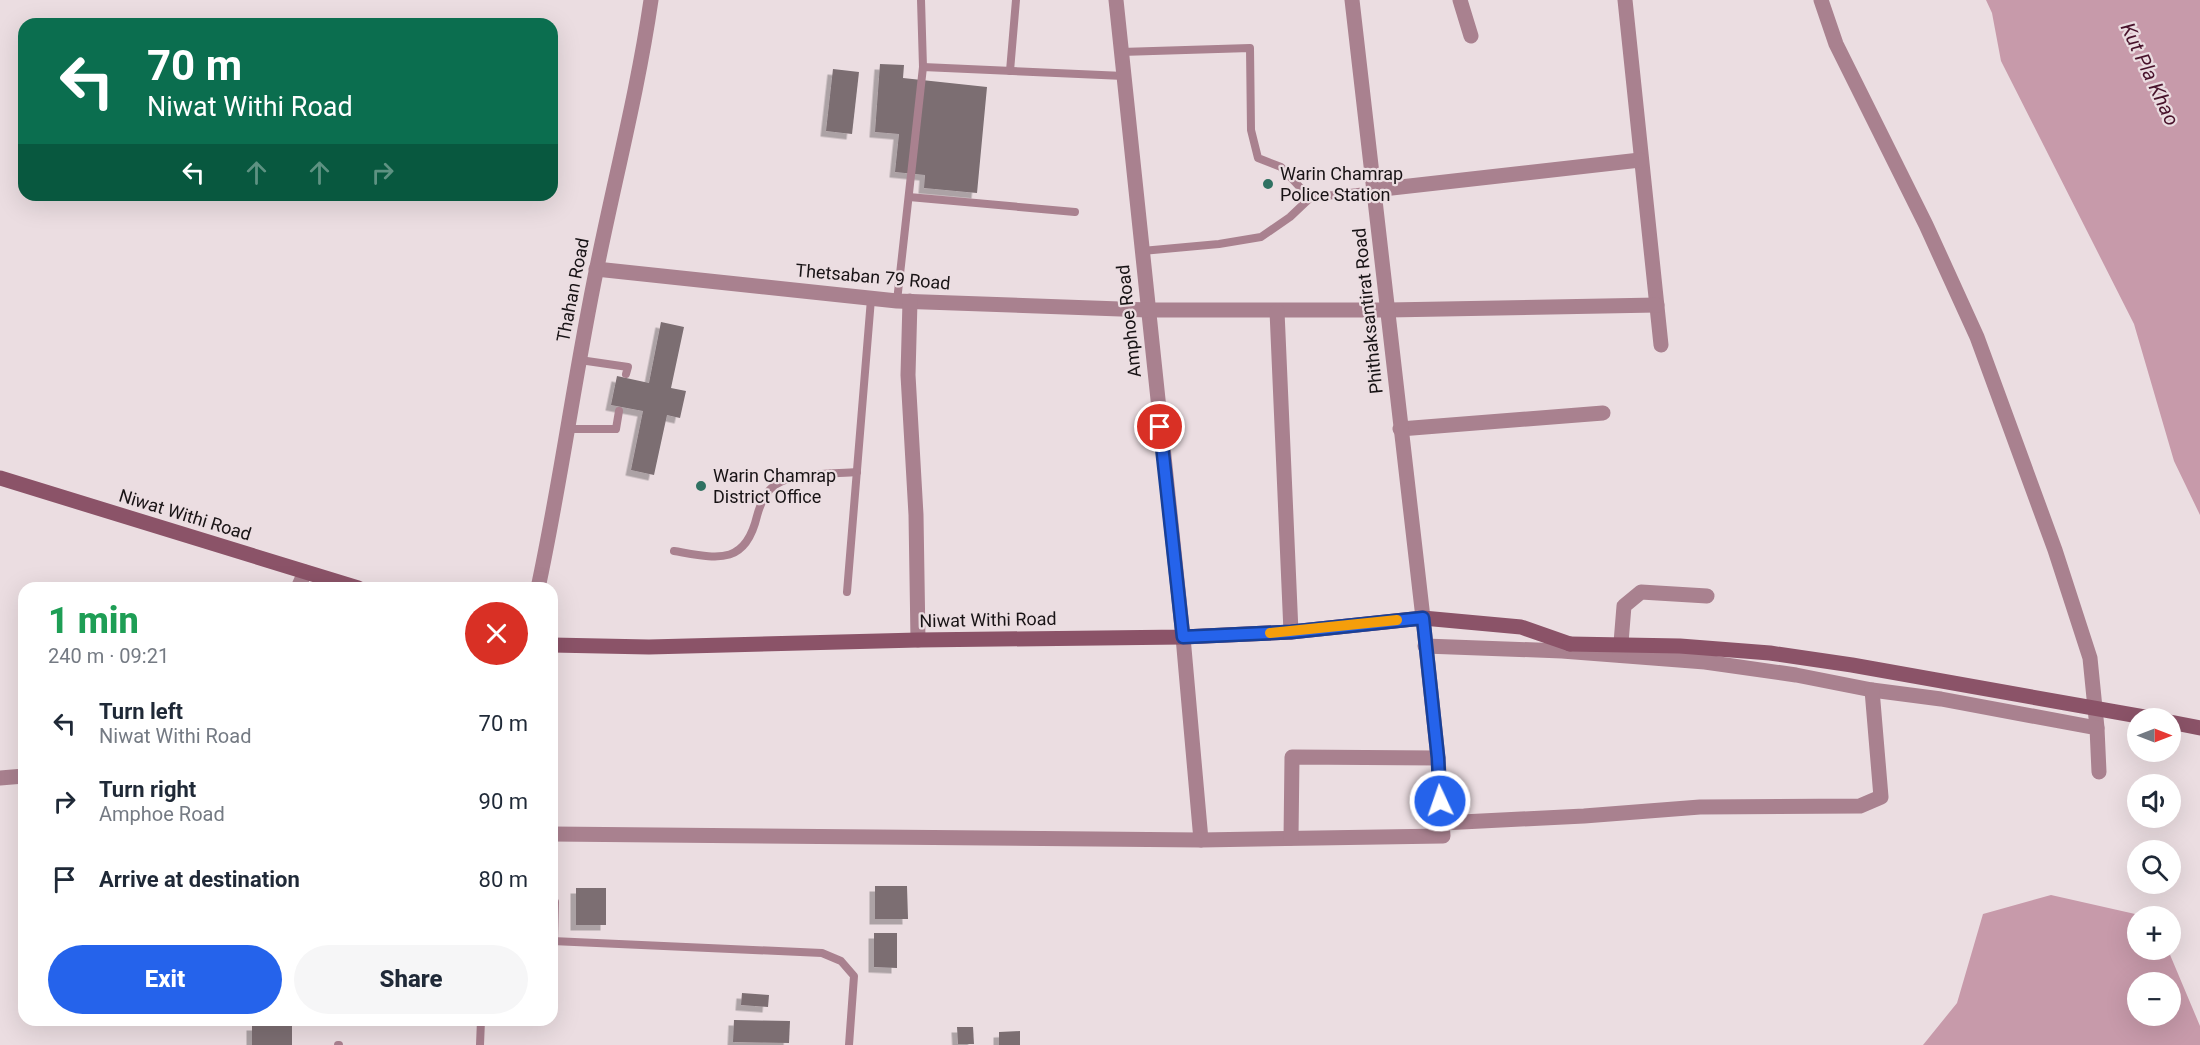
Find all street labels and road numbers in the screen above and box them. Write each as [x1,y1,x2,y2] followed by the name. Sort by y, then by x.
[1348,227,1387,395] street label: Phithaksantirat Road
[552,236,593,344] street label: Thahan Road
[795,259,951,294] street label: Thetsaban 79 Road
[1112,264,1145,378] street label: Amphoe Road
[116,484,254,545] street label: Niwat Withi Road
[919,608,1057,631] street label: Niwat Withi Road

